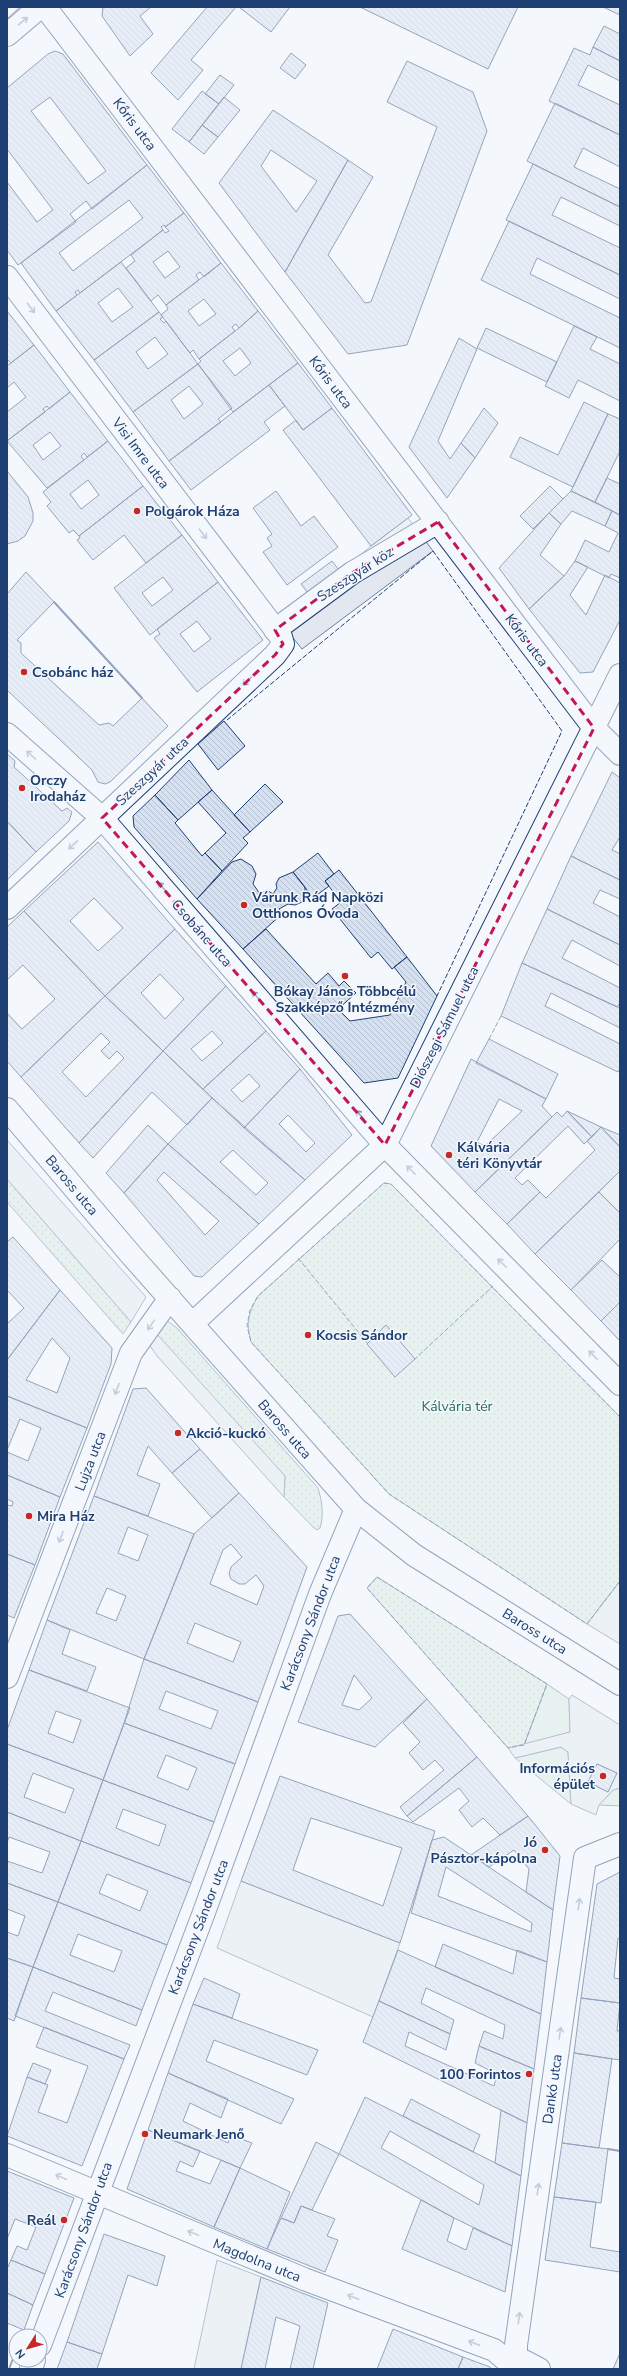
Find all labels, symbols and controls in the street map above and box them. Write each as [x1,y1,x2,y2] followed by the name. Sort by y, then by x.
[18,17,29,26] one-way arrow
[109,94,161,155] street label: Kőris utca
[26,302,35,313] one-way arrow
[305,352,357,413] street label: Kőris utca
[107,413,174,493] street label: Visi Imre utca
[145,502,240,521] place label: Polgárok Háza
[132,506,142,516] marker: Polgárok Háza
[198,528,207,539] one-way arrow
[313,542,398,606] street label: Szeszgyár köz
[501,610,553,671] street label: Kőris utca
[32,663,114,682] place label: Csobánc ház
[19,667,29,677] marker: Csobánc ház
[242,677,252,686] one-way arrow
[112,733,193,810] street label: Szeszgyár utca
[26,751,36,760] one-way arrow
[30,771,86,806] place label: Orczy Irodaház
[17,783,27,793] marker: Orczy Irodaház
[69,840,79,849] one-way arrow
[158,881,167,892] one-way arrow
[251,888,383,923] place label: Várunk Rád Napközi Otthonos Óvoda
[167,895,236,971] street label: Csobánc utca
[239,900,249,910] marker: Várunk Rád Napközi Otthonos Óvoda
[405,963,483,1091] street label: Diószegi Sámuel utca
[340,971,350,981] marker: Bókay János Többcélú Szakképző Intézmény
[274,982,416,1017] place label: Bókay János Többcélú Szakképző Intézmény
[252,990,261,1001] one-way arrow
[355,1110,364,1120] one-way arrow
[457,1138,543,1173] place label: Kálvária téri Könyvtár
[444,1150,454,1160] marker: Kálvária téri Könyvtár
[41,1151,102,1219] street label: Baross utca
[406,1165,415,1175] one-way arrow
[497,1258,507,1268] one-way arrow
[147,1320,155,1331] one-way arrow
[316,1326,408,1345] place label: Kocsis Sándor
[303,1330,313,1340] marker: Kocsis Sándor
[588,1350,598,1360] one-way arrow
[113,1383,121,1395] one-way arrow
[253,1395,316,1463] street label: Baross utca
[421,1397,493,1416] park label: Kálvária tér
[186,1424,266,1443] place label: Akció-kuckó
[173,1428,183,1438] marker: Akció-kuckó
[70,1429,111,1494] street label: Lujza utca
[37,1507,95,1526] place label: Mira Ház
[24,1511,34,1521] marker: Mira Ház
[56,1530,64,1542] one-way arrow
[276,1553,345,1693] street label: Karácsony Sándor utca
[499,1604,571,1659] street label: Baross utca
[519,1759,596,1794] place label: Információs épület
[598,1771,608,1781] marker: Információs épület
[431,1833,537,1868] place label: Jó Pásztor-kápolna
[540,1845,550,1855] marker: Jó Pásztor-kápolna
[164,1857,233,1997] street label: Karácsony Sándor utca
[575,1898,583,1911] one-way arrow
[556,2027,564,2040] one-way arrow
[538,2053,567,2125] street label: Dankó utca
[439,2065,521,2084] place label: 100 Forintos
[524,2069,534,2079] marker: 100 Forintos
[153,2125,245,2144] place label: Neumark Jenő
[140,2129,150,2139] marker: Neumark Jenő
[50,2160,117,2301] street label: Karácsony Sándor utca
[55,2173,67,2180] one-way arrow
[534,2183,542,2196] one-way arrow
[27,2211,57,2230] place label: Reál
[59,2215,69,2225] marker: Reál
[188,2229,200,2237] one-way arrow
[210,2234,304,2287] street label: Magdolna utca
[347,2293,359,2301] one-way arrow
[515,2312,523,2325] one-way arrow
[8,2328,48,2368] north arrow
[469,2338,481,2346] one-way arrow
[12,2346,29,2362] text: N

